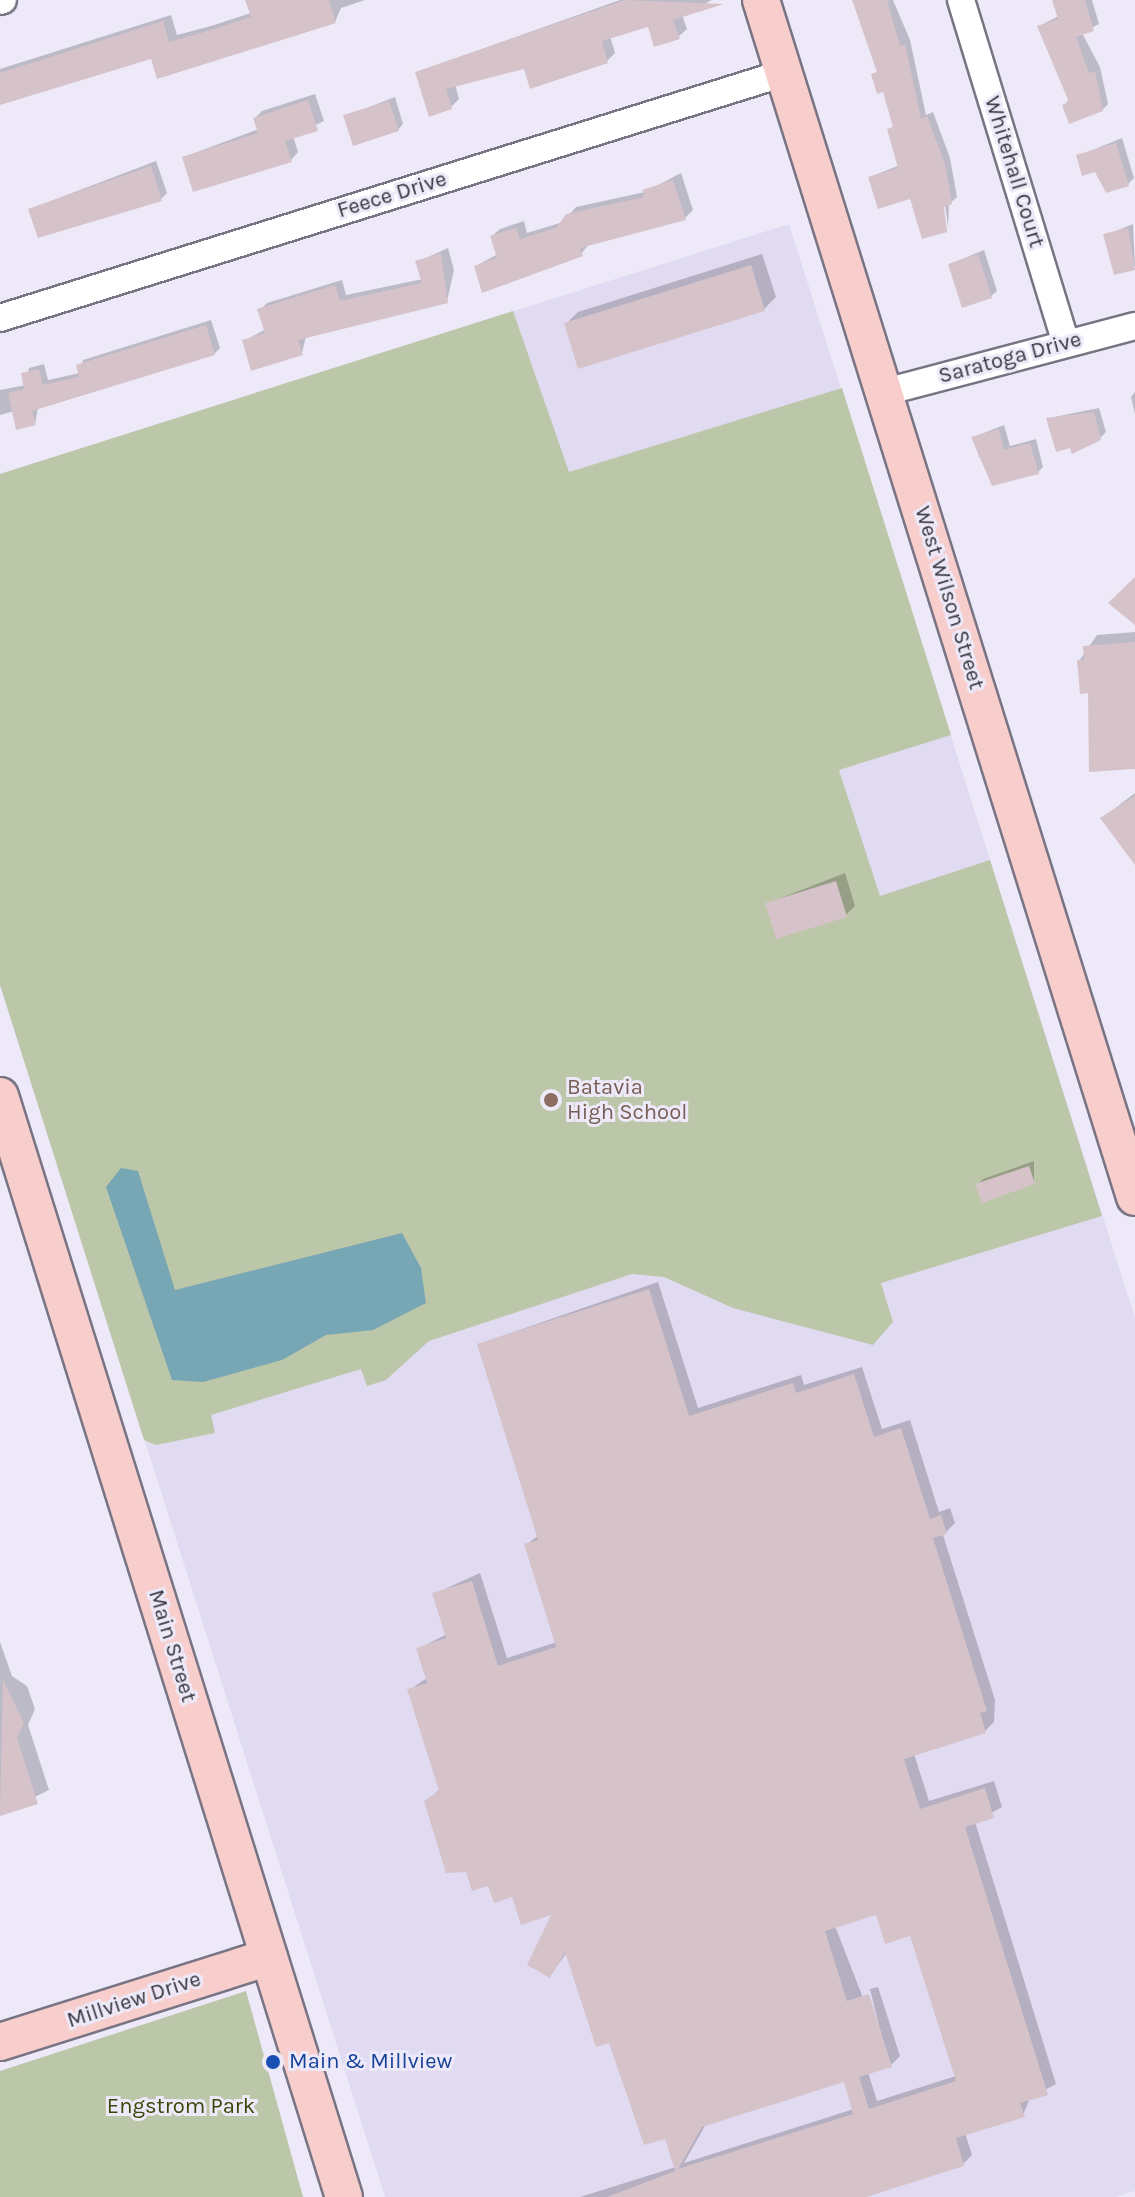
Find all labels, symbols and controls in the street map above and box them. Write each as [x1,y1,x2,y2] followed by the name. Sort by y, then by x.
[978,93,1050,251] street label: Whitehall Court
[334,166,450,224] street label: Feece Drive
[936,326,1084,390] street label: Saratoga Drive
[909,503,989,693] street label: West Wilson Street
[567,1074,687,1126] place label: Batavia High School
[542,1091,560,1109] marker: Batavia High School
[142,1587,202,1705] street label: Main Street
[64,1966,204,2034] street label: Millview Drive
[289,2049,453,2075] place label: Main & Millview
[264,2053,282,2071] marker: Main & Millview
[107,2094,255,2120] park label: Engstrom Park

